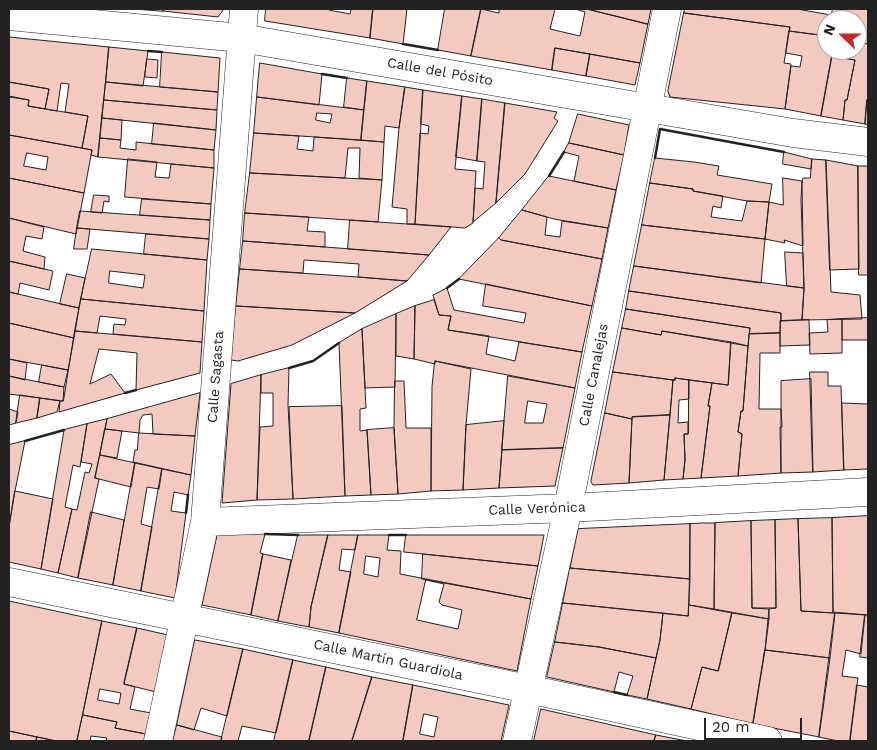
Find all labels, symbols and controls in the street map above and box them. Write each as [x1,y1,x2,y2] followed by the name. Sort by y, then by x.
[817,10,867,60] north arrow
[820,22,838,38] text: N
[386,54,494,90] street label: Calle del Pósito
[576,322,612,428] street label: Calle Canalejas
[204,330,228,424] street label: Calle Sagasta
[488,499,586,519] street label: Calle Verónica
[312,636,464,684] street label: Calle Martín Guardiola
[707,708,804,740] scale bar
[712,718,750,736] text: 20 m

